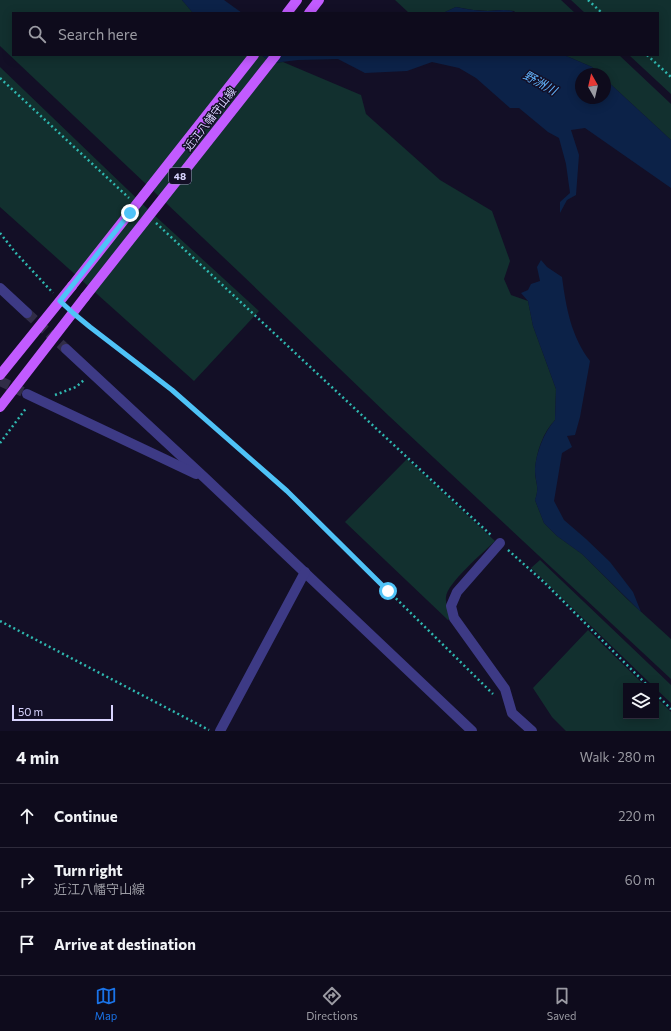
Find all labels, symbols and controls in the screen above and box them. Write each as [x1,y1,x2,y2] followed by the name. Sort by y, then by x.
[12,12,659,56] search box
[26,23,48,45] icon: search
[58,25,137,43] text: Search here
[521,67,561,98] water label: 野洲川
[575,68,611,104] north arrow
[181,84,238,153] street label: 近江八幡守山線
[169,168,191,184] road number: 48
[121,204,139,222] route end
[379,582,397,600] route start
[623,683,659,719] map controls
[623,683,659,719] button: layers
[12,703,113,722] scale bar
[18,705,43,718] text: 50 m
[16,747,59,768] text: 4 min
[580,749,655,765] text: Walk · 280 m
[16,805,38,827] icon: ahead
[54,807,118,825] text: Continue
[618,808,655,824] text: 220 m
[54,861,123,879] text: Turn right
[16,869,38,891] icon: right
[625,872,655,888] text: 60 m
[54,881,145,897] text: 近江八幡守山線
[16,933,38,955] icon: arrive
[54,935,196,953] text: Arrive at destination
[95,985,117,1022] tab: Map
[306,985,358,1022] tab: Directions
[547,985,576,1022] tab: Saved

